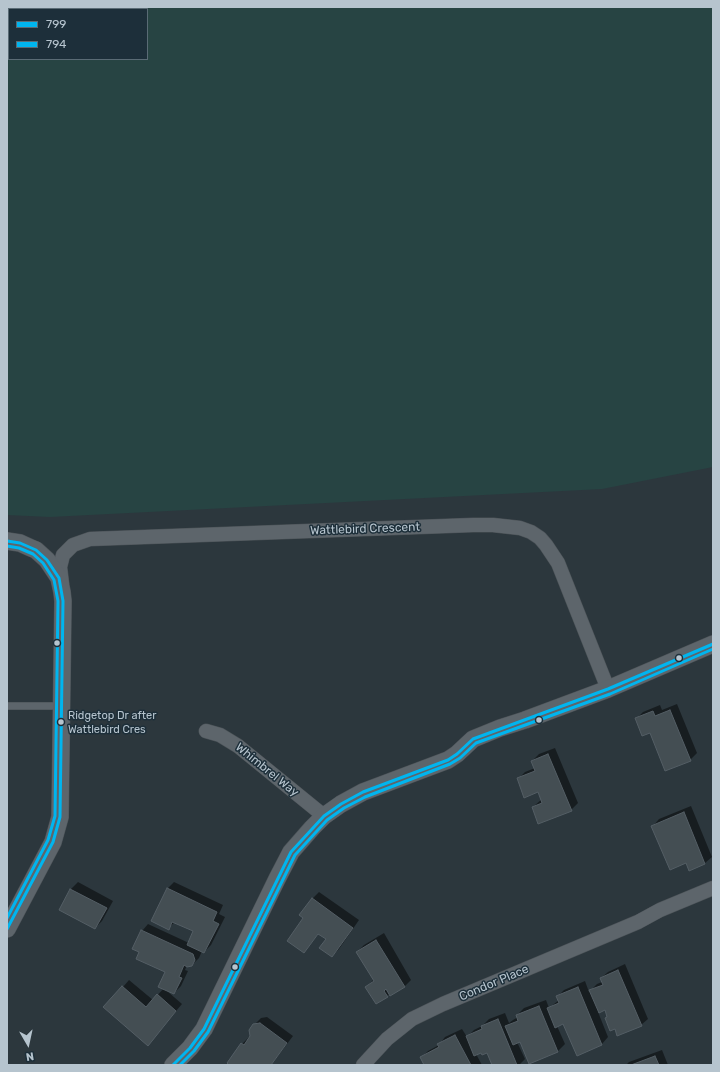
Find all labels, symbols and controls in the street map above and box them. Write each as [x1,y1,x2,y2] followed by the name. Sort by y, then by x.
[8,8,148,60] legend
[46,17,66,31] text: 799
[46,37,67,51] text: 794
[310,520,420,538] street label: Wattlebird Crescent
[52,638,62,648] unlabelled marker
[674,653,684,663] unlabelled marker
[68,709,156,735] place label: Ridgetop Dr after Wattlebird Cres
[534,715,544,725] unlabelled marker
[56,717,66,727] marker: Ridgetop Dr after Wattlebird Cres
[233,740,301,800] street label: Whimbrel Way
[230,962,240,972] unlabelled marker
[457,962,531,1004] street label: Condor Place
[8,1024,48,1064] north arrow
[25,1049,35,1063] text: N

